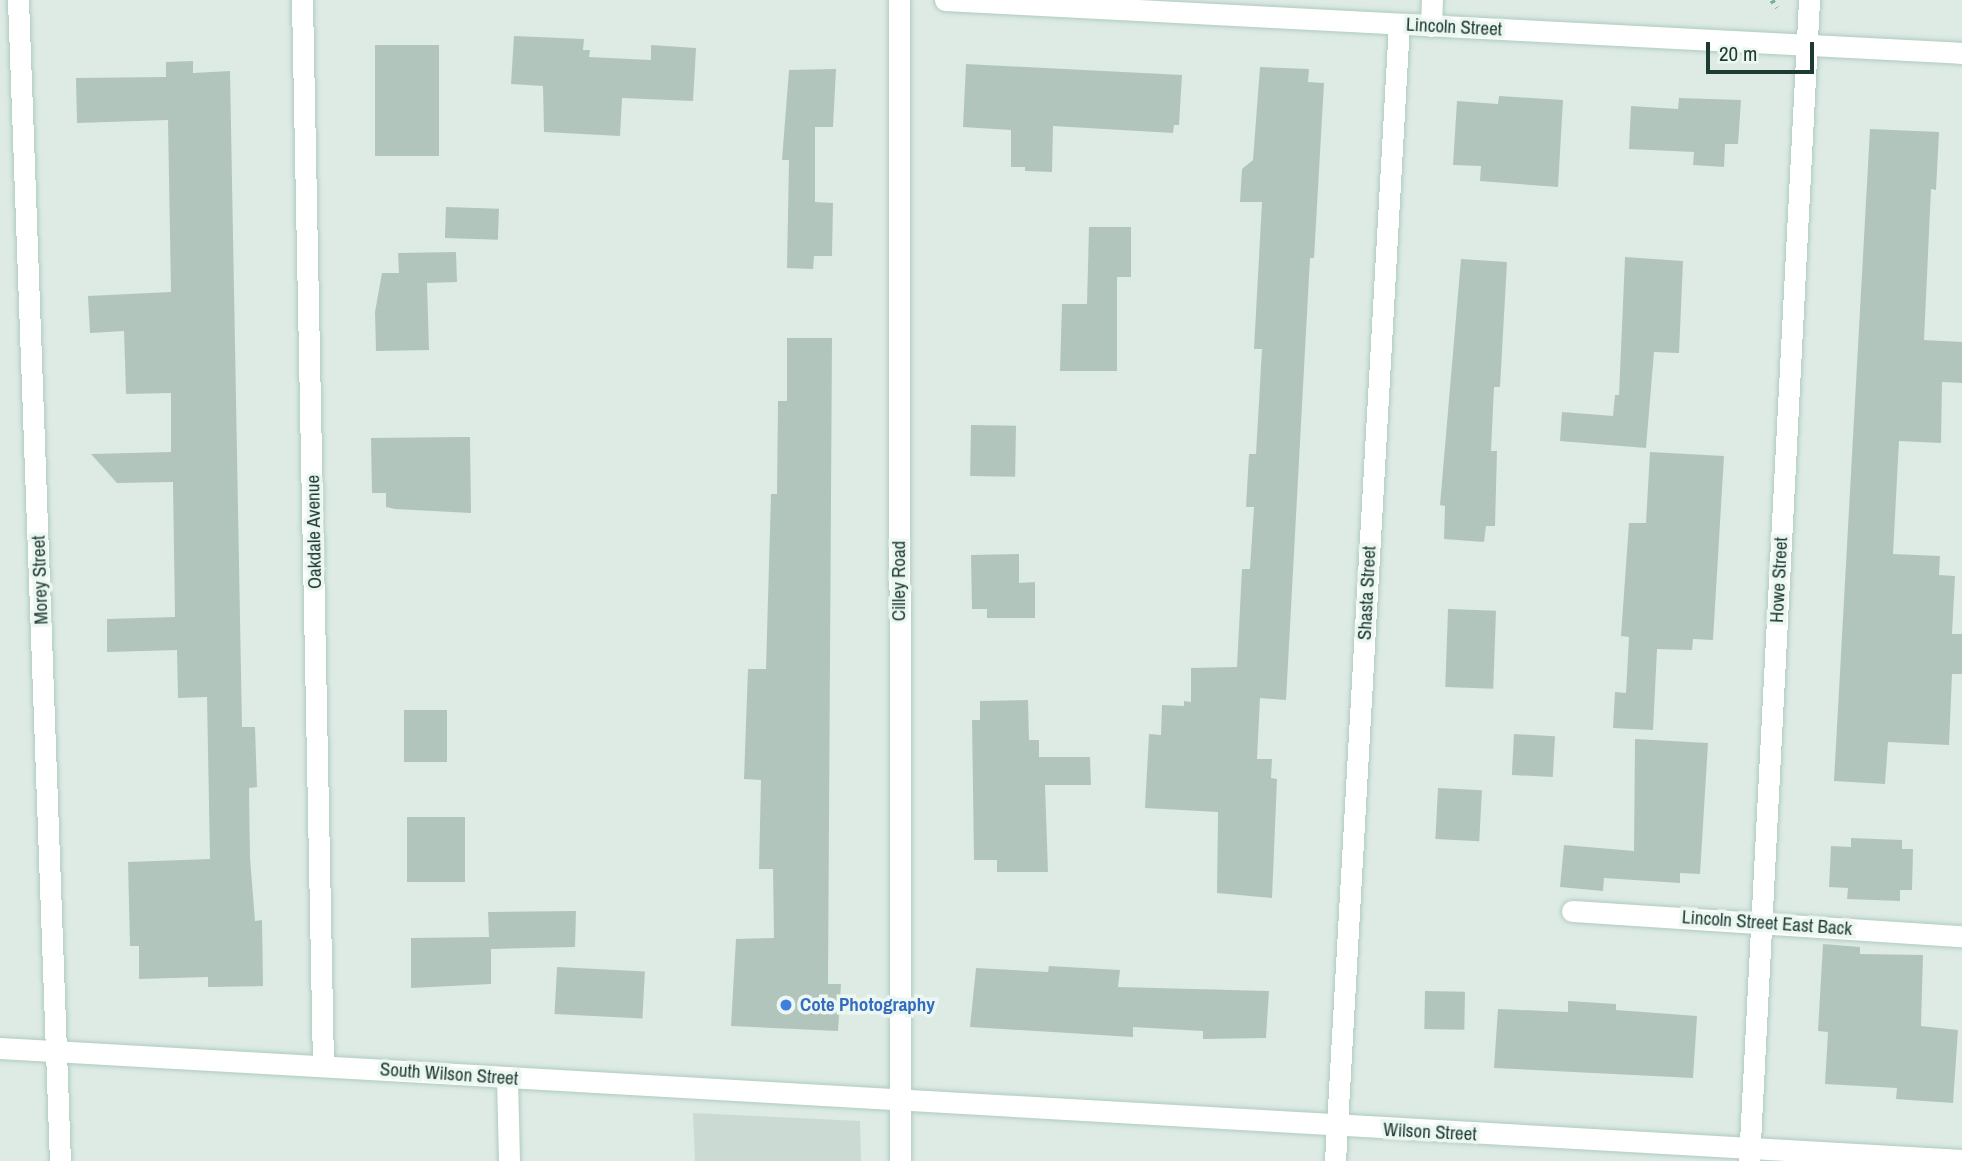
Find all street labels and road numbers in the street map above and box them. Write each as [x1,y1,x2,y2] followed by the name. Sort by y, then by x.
[1405,13,1503,41] street label: Lincoln Street
[302,474,326,590] street label: Oakdale Avenue
[27,535,53,625] street label: Morey Street
[1765,537,1793,623] street label: Howe Street
[888,541,910,621] street label: Cilley Road
[1353,545,1381,641] street label: Shasta Street
[1681,906,1853,940] street label: Lincoln Street East Back
[379,1058,519,1090] street label: South Wilson Street
[1383,1118,1477,1146] street label: Wilson Street

